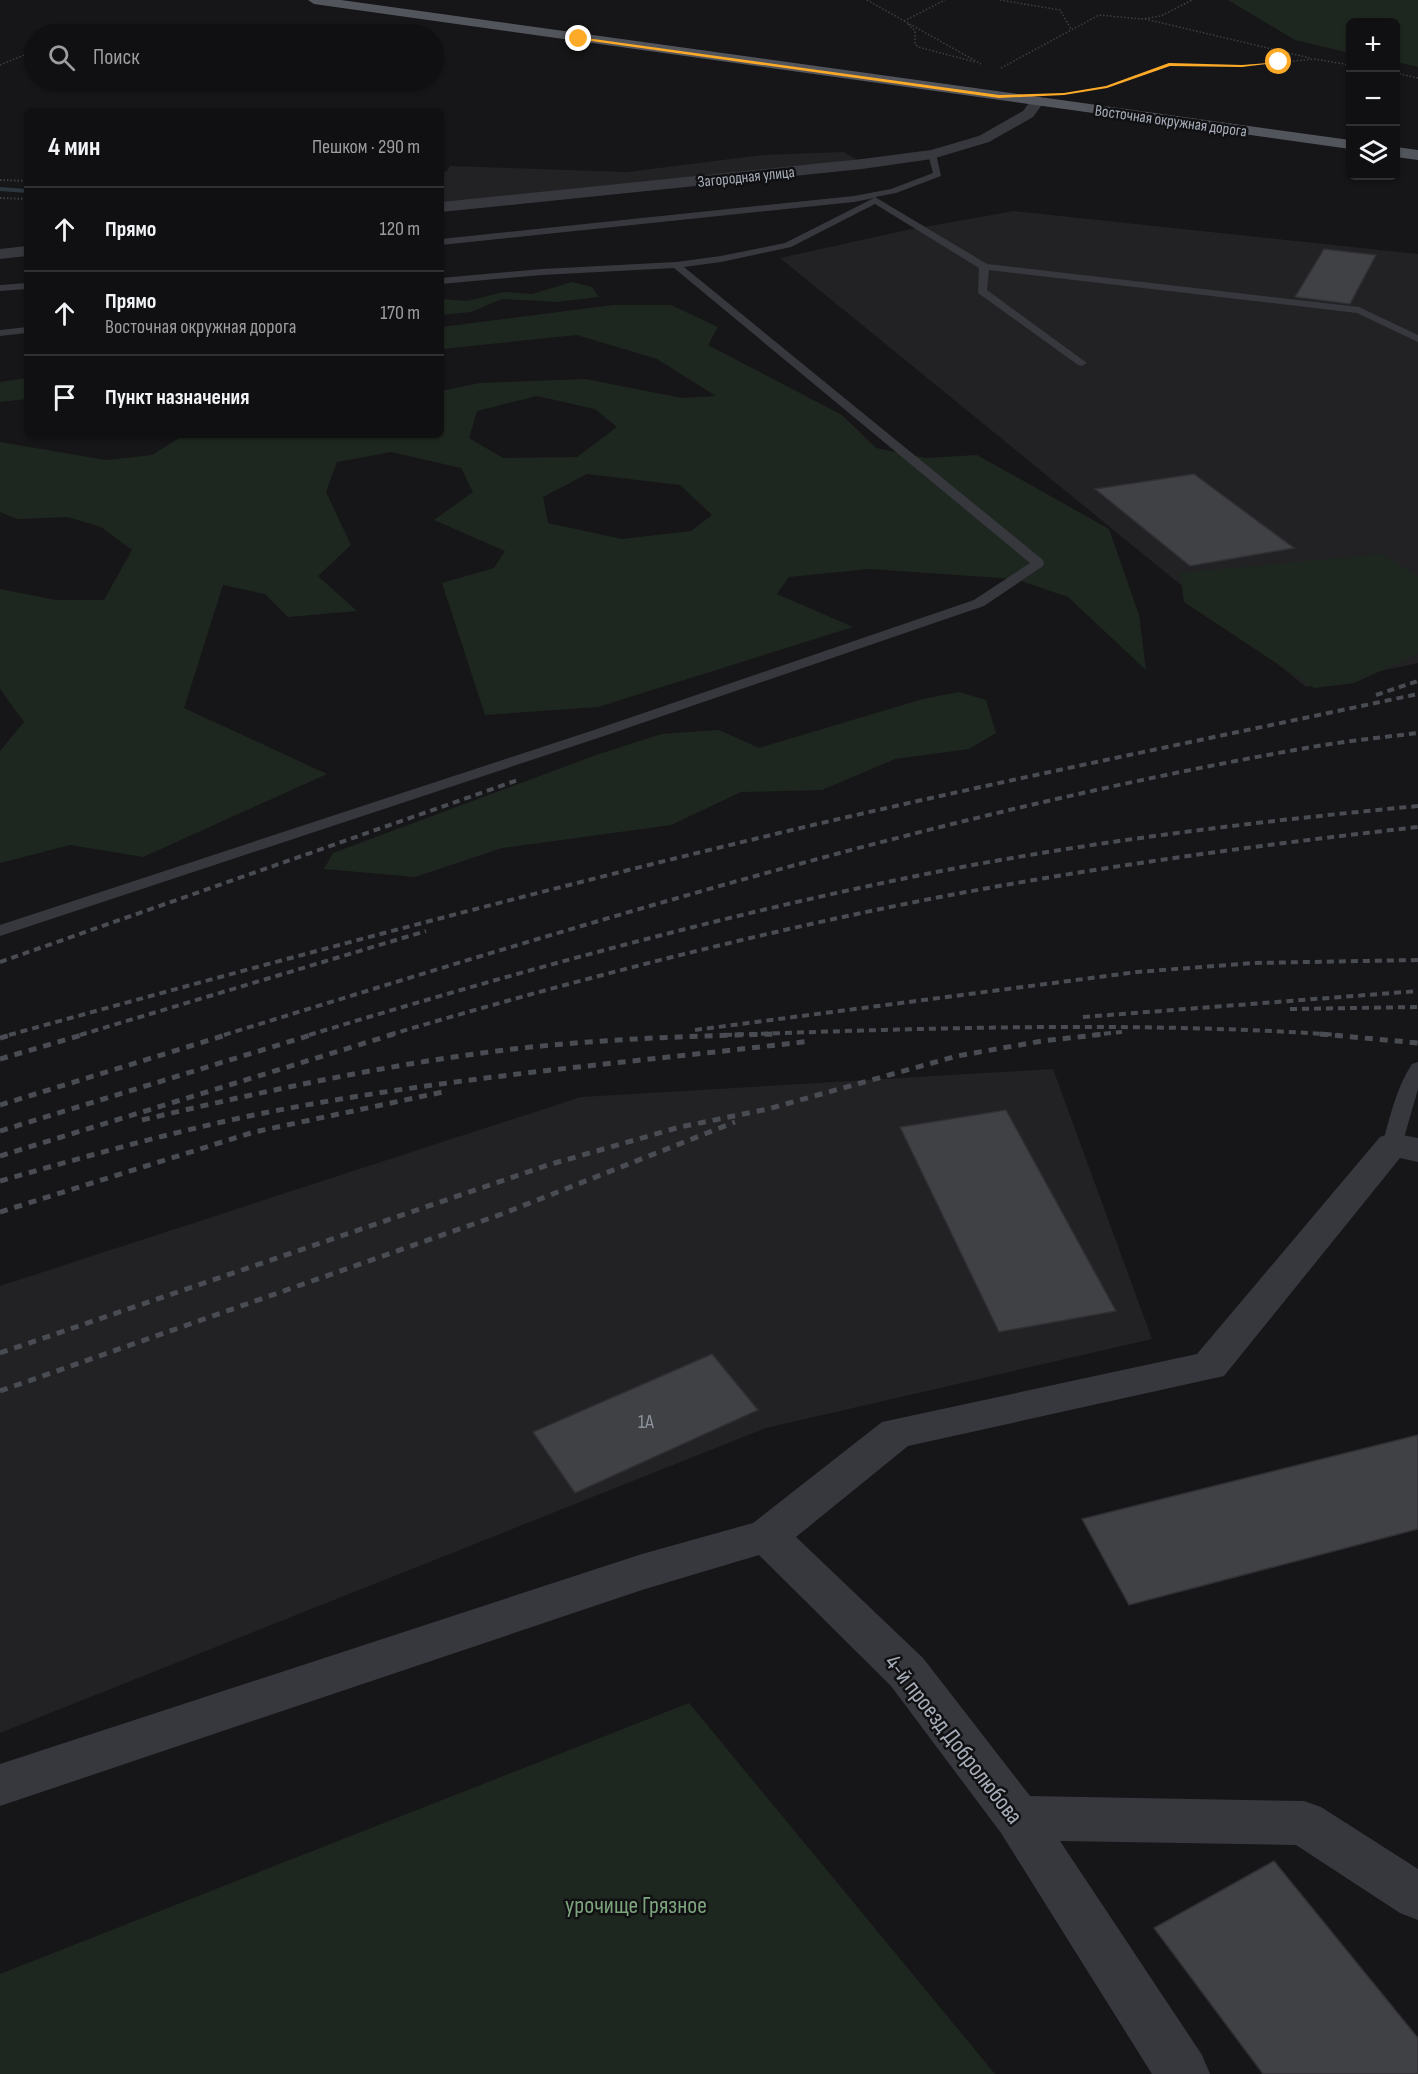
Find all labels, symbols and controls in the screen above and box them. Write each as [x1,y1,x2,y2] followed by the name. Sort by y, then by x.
[1346,18,1400,180] map controls
[1346,18,1400,72] button: +
[24,24,444,90] search box
[565,25,591,51] route end
[45,41,78,74] icon: search
[93,44,139,71] text: Поиск
[1265,48,1291,74] route start
[1346,72,1400,126] button: −
[1094,101,1248,142] street label: Восточная окружная дорога
[1346,126,1400,180] button: layers
[48,132,100,163] text: 4 мин
[312,135,420,159] text: Пешком · 290 m
[697,163,796,192] street label: Загородная улица
[48,213,81,246] icon: ahead
[105,216,156,243] text: Прямо
[380,217,420,241] text: 120 m
[105,288,156,315] text: Прямо
[48,297,81,330] icon: ahead
[380,301,420,325] text: 170 m
[105,315,297,339] text: Восточная окружная дорога
[48,381,81,414] icon: arrive
[105,384,249,411] text: Пункт назначения
[638,1410,654,1434] house number: 1А
[878,1649,1029,1830] street label: 4-й проезд Добролюбова
[565,1891,707,1920] park label: урочище Грязное

